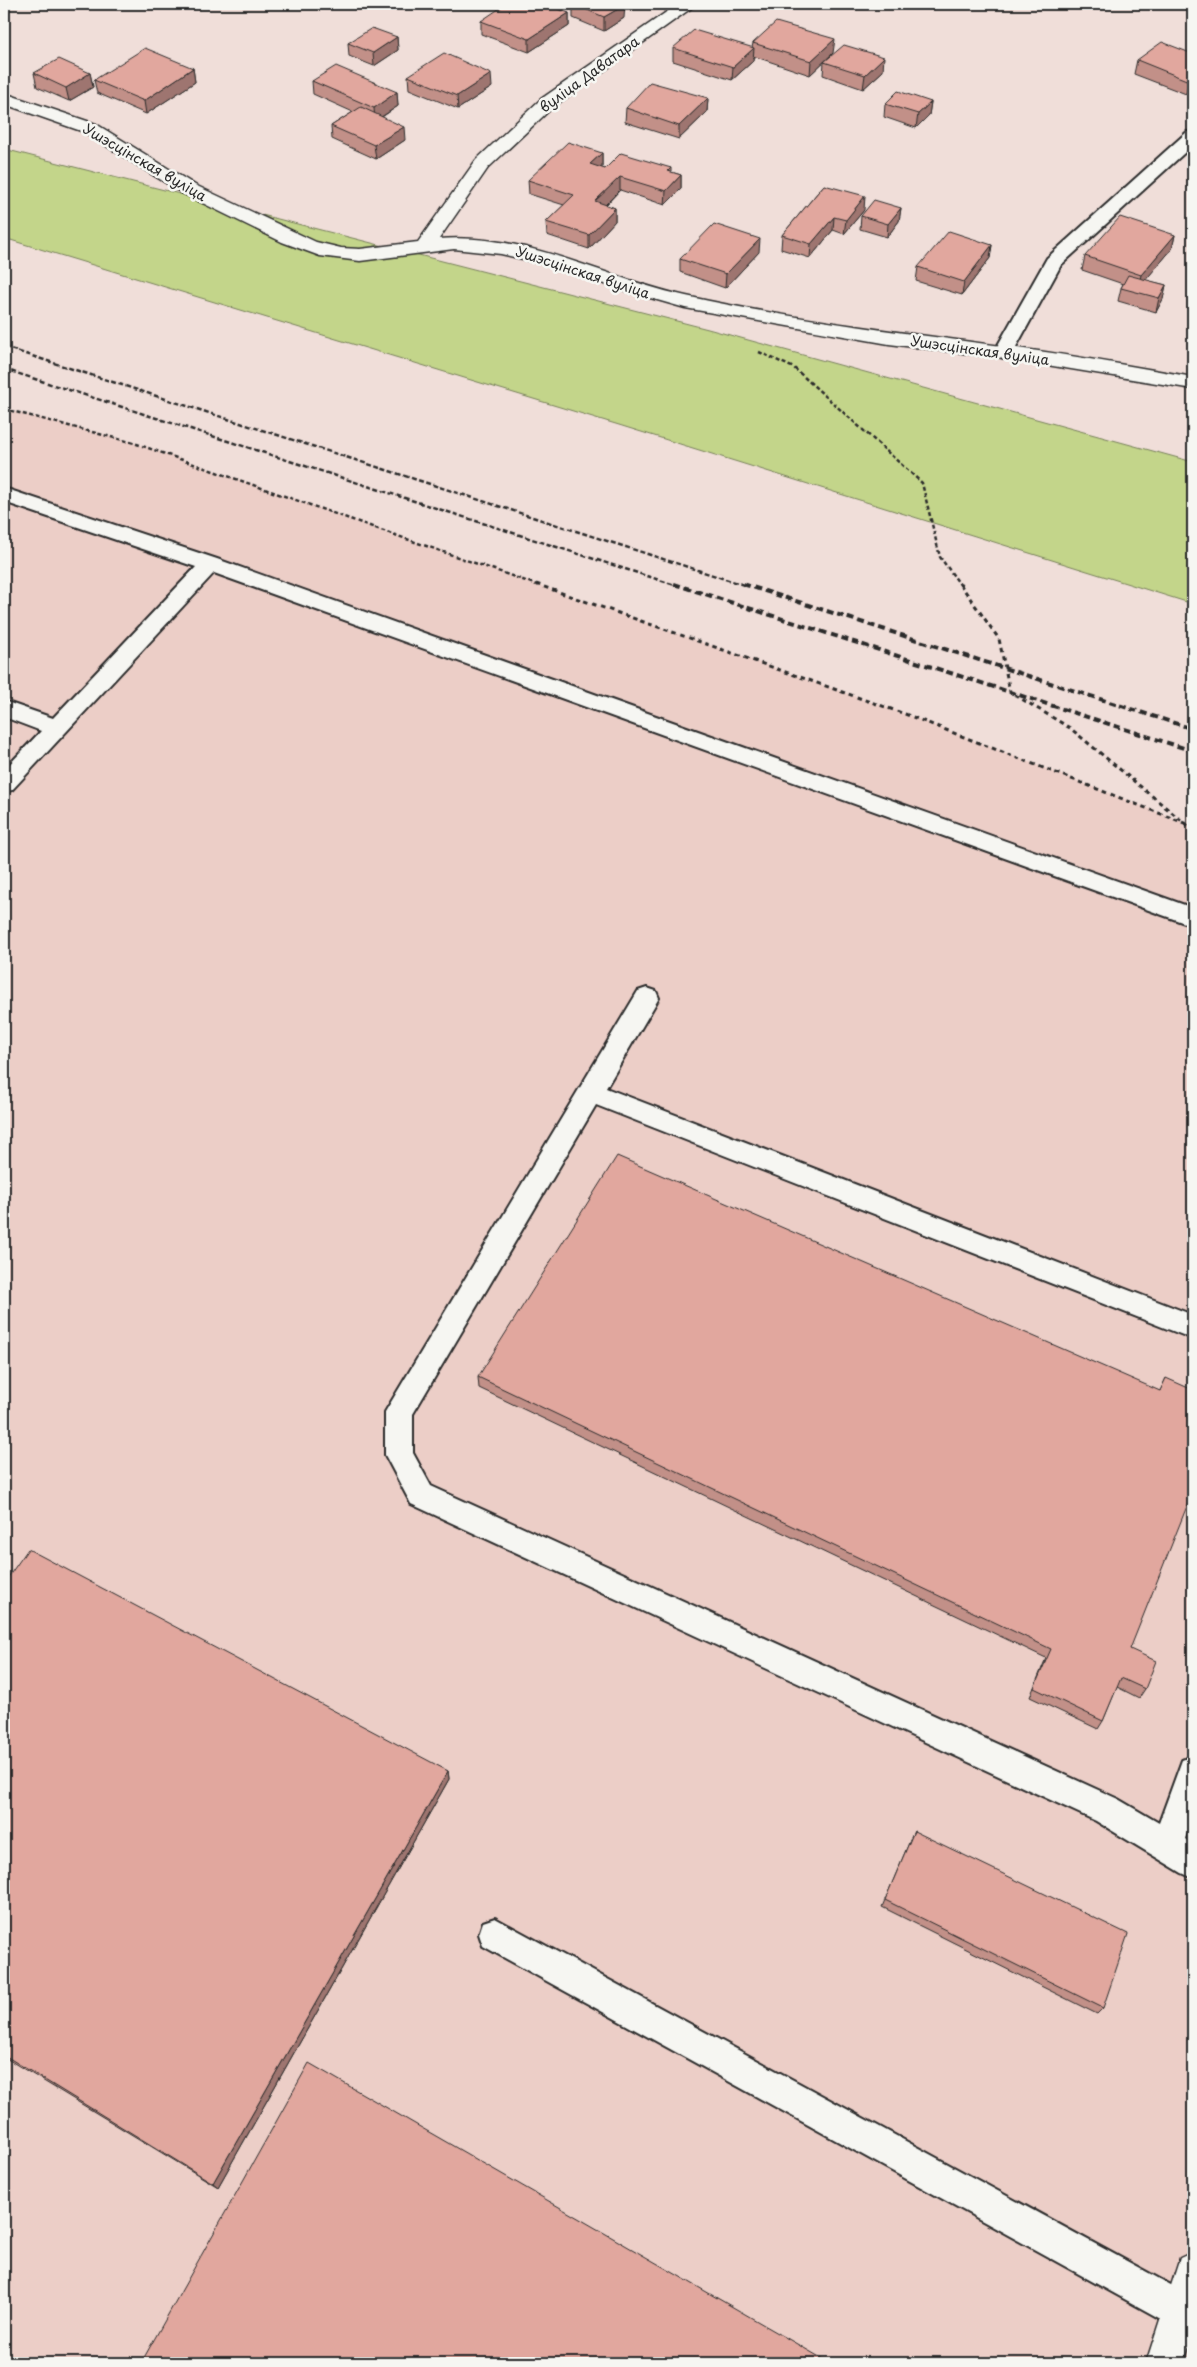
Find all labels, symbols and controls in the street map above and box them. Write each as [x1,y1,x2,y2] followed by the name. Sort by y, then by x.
[535,30,643,117] street label: вуліца Даватара
[79,118,211,206] street label: Ушэсцінская вуліца
[513,240,653,304] street label: Ушэсцінская вуліца
[909,330,1051,370] street label: Ушэсцінская вуліца

